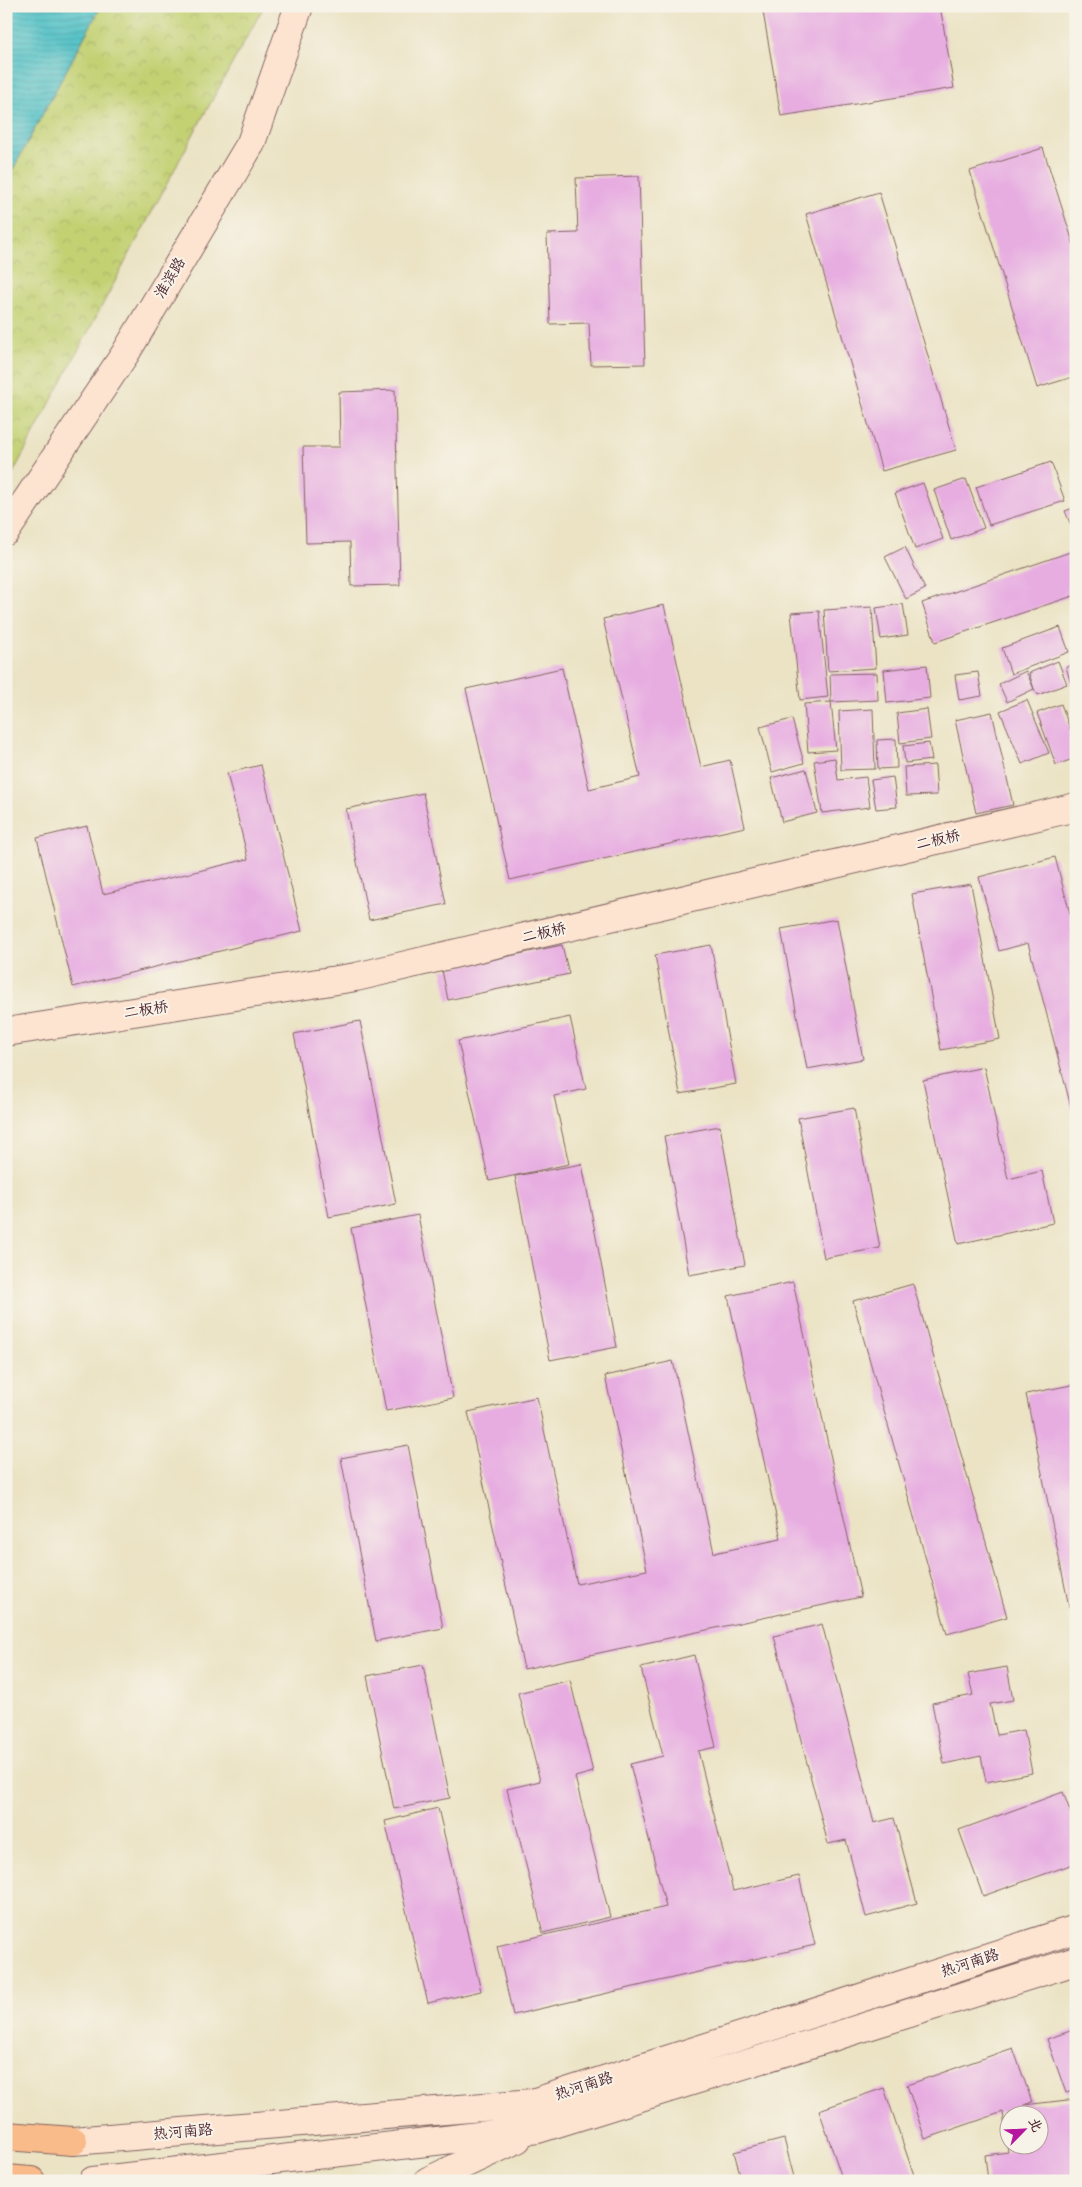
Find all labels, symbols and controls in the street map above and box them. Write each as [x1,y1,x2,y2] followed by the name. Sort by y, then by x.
[150,254,190,302] street label: 淮滨路
[914,826,962,854] street label: 二板桥
[520,919,568,947] street label: 二板桥
[122,997,170,1023] street label: 二板桥
[939,1945,1001,1981] street label: 热河南路
[553,2068,615,2104] street label: 热河南路
[1000,2104,1050,2154] north arrow
[1025,2115,1046,2135] text: 北
[152,2120,214,2144] street label: 热河南路

